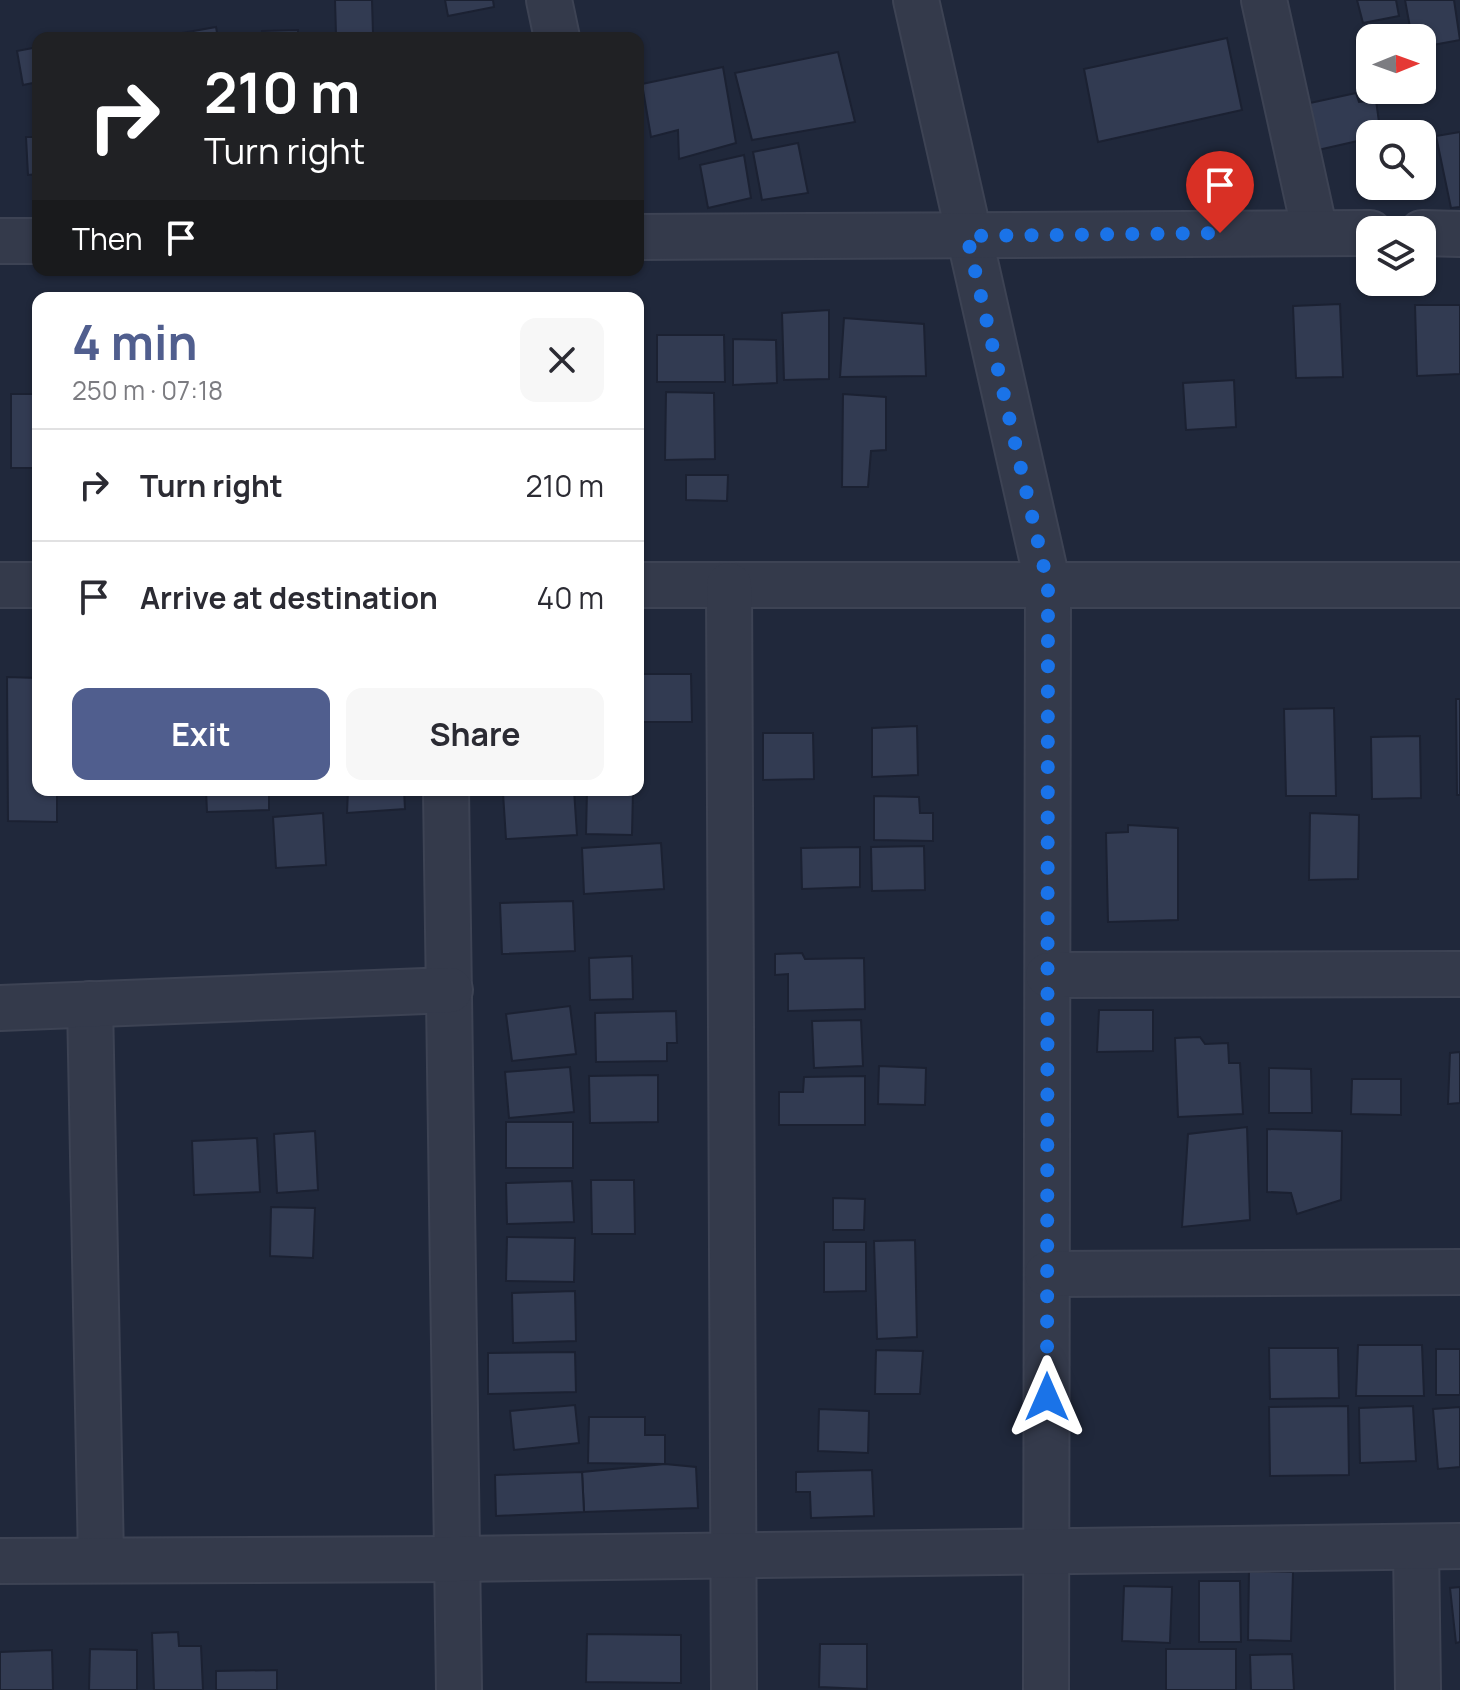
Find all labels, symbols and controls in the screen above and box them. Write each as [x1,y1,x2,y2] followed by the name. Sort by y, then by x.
[1356,24,1436,104] north arrow
[1356,24,1436,296] map controls
[204,53,360,130] text: 210 m
[72,64,176,168] icon: right
[1356,120,1436,200] button: search
[204,126,365,175] text: Turn right
[1186,151,1254,233] pin
[1198,163,1242,207] icon: arrive
[159,216,203,260] icon: arrive
[1356,216,1436,296] button: layers
[72,218,143,259] text: Then
[72,309,197,374] text: 4 min
[520,318,604,402] button: close
[72,372,223,408] text: 250 m · 07:18
[72,463,116,507] icon: right
[140,465,283,506] text: Turn right
[525,465,604,506] text: 210 m
[72,575,116,619] icon: arrive
[140,577,438,618] text: Arrive at destination
[537,577,604,618] text: 40 m
[72,688,330,780] button: Exit
[346,688,604,780] button: Share
[1005,1355,1089,1439] position arrow

